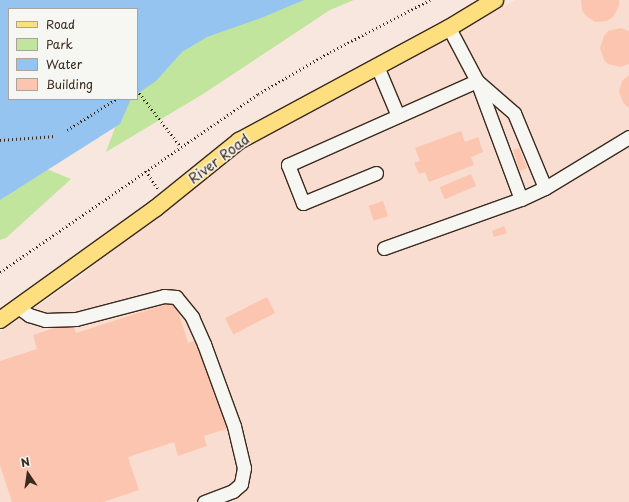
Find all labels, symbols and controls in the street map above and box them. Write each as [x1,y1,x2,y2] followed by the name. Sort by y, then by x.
[8,8,138,100] legend
[46,15,75,33] text: Road
[46,35,73,53] text: Park
[46,55,82,73] text: Water
[46,75,93,93] text: Building
[185,130,253,188] street label: River Road
[19,453,31,471] text: N
[8,454,48,494] north arrow

